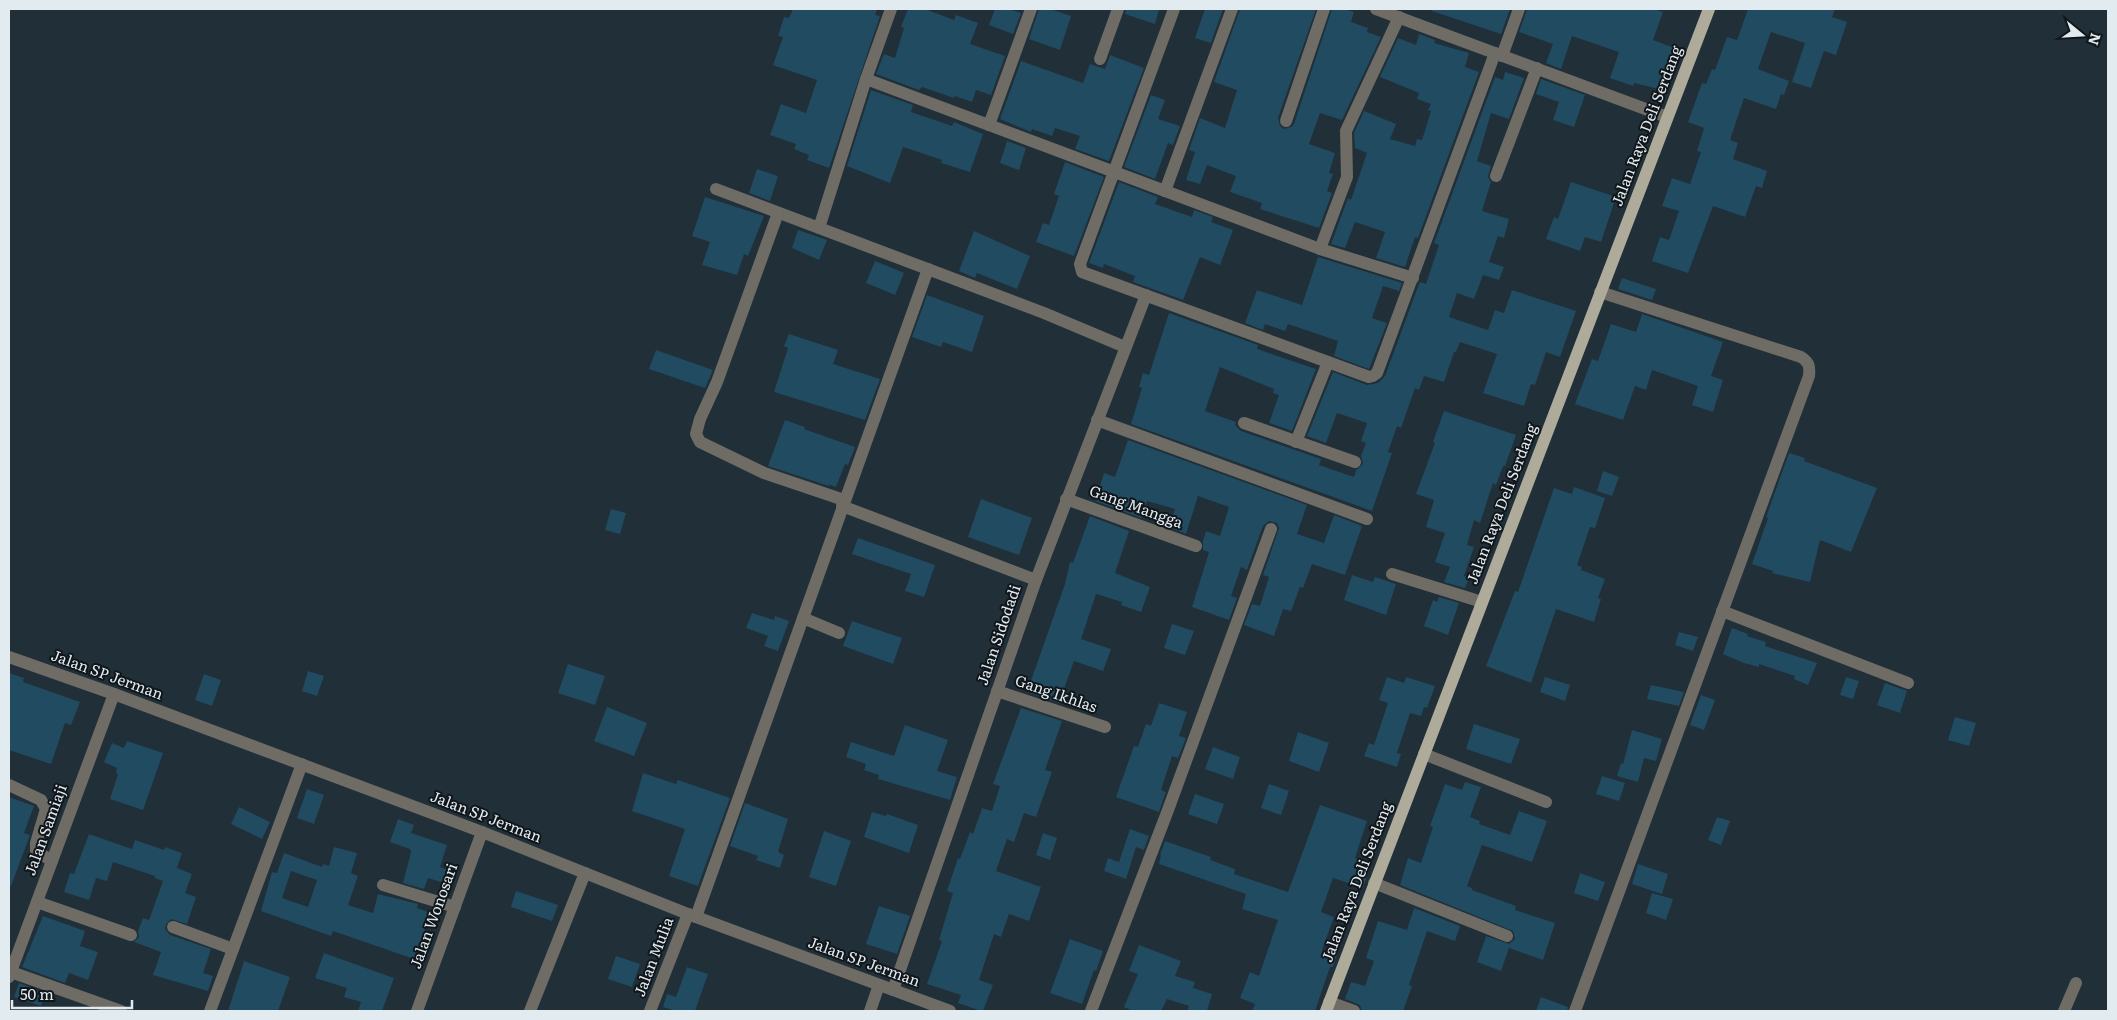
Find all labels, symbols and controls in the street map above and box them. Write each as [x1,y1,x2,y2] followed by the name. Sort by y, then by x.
[2057,10,2107,60] north arrow
[2084,31,2107,48] text: N
[1604,41,1687,209] street label: Jalan Raya Deli Serdang
[1459,419,1542,587] street label: Jalan Raya Deli Serdang
[1087,478,1187,533] street label: Gang Mangga
[970,581,1026,688] street label: Jalan Sidodadi
[48,643,167,705] street label: Jalan SP Jerman
[1012,668,1101,717] street label: Gang Ikhlas
[17,781,72,878] street label: Jalan Samiaji
[428,784,546,847] street label: Jalan SP Jerman
[1314,797,1397,965] street label: Jalan Raya Deli Serdang
[403,860,462,971] street label: Jalan Wonosari
[627,912,679,1000] street label: Jalan Mulia
[805,930,924,992] street label: Jalan SP Jerman
[12,978,132,1010] scale bar
[20,982,54,1005] text: 50 m

